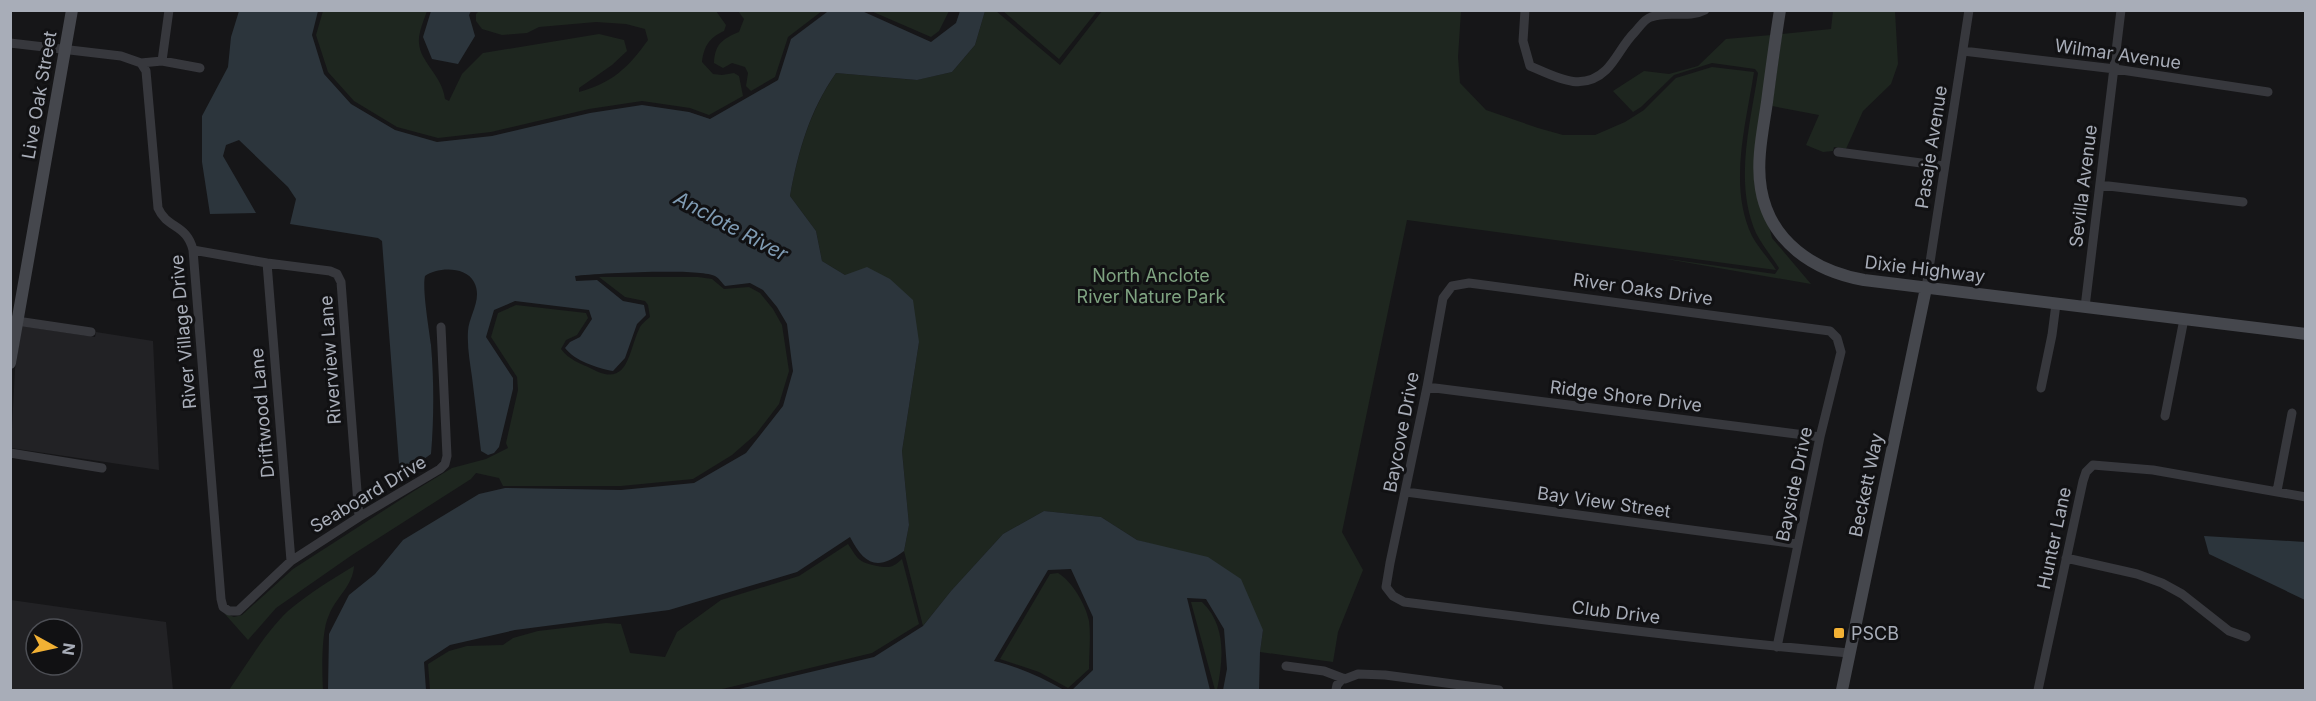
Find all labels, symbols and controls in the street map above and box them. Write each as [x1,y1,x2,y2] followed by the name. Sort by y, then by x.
[17,29,61,161] street label: Live Oak Street
[2053,35,2183,73] street label: Wilmar Avenue
[1911,84,1951,210] street label: Pasaje Avenue
[2065,124,2101,248] street label: Sevilla Avenue
[669,186,792,266] water label: Anclote River
[1864,251,1986,287] street label: Dixie Highway
[166,254,200,410] street label: River Village Drive
[1077,265,1226,307] park label: North Anclote River Nature Park
[1572,269,1714,309] street label: River Oaks Drive
[315,295,345,425] street label: Riverview Lane
[246,347,278,479] street label: Driftwood Lane
[1379,370,1423,494] street label: Baycove Drive
[1549,376,1703,416] street label: Ridge Shore Drive
[1772,425,1816,543] street label: Bayside Drive
[1845,431,1887,539] street label: Beckett Way
[306,451,430,537] street label: Seaboard Drive
[1536,482,1672,522] street label: Bay View Street
[2033,485,2075,591] street label: Hunter Lane
[1571,596,1661,628] street label: Club Drive
[24,617,84,677] north arrow
[1851,623,1899,644] place label: PSCB
[1832,626,1846,640] marker: PSCB
[58,642,80,657] text: N

